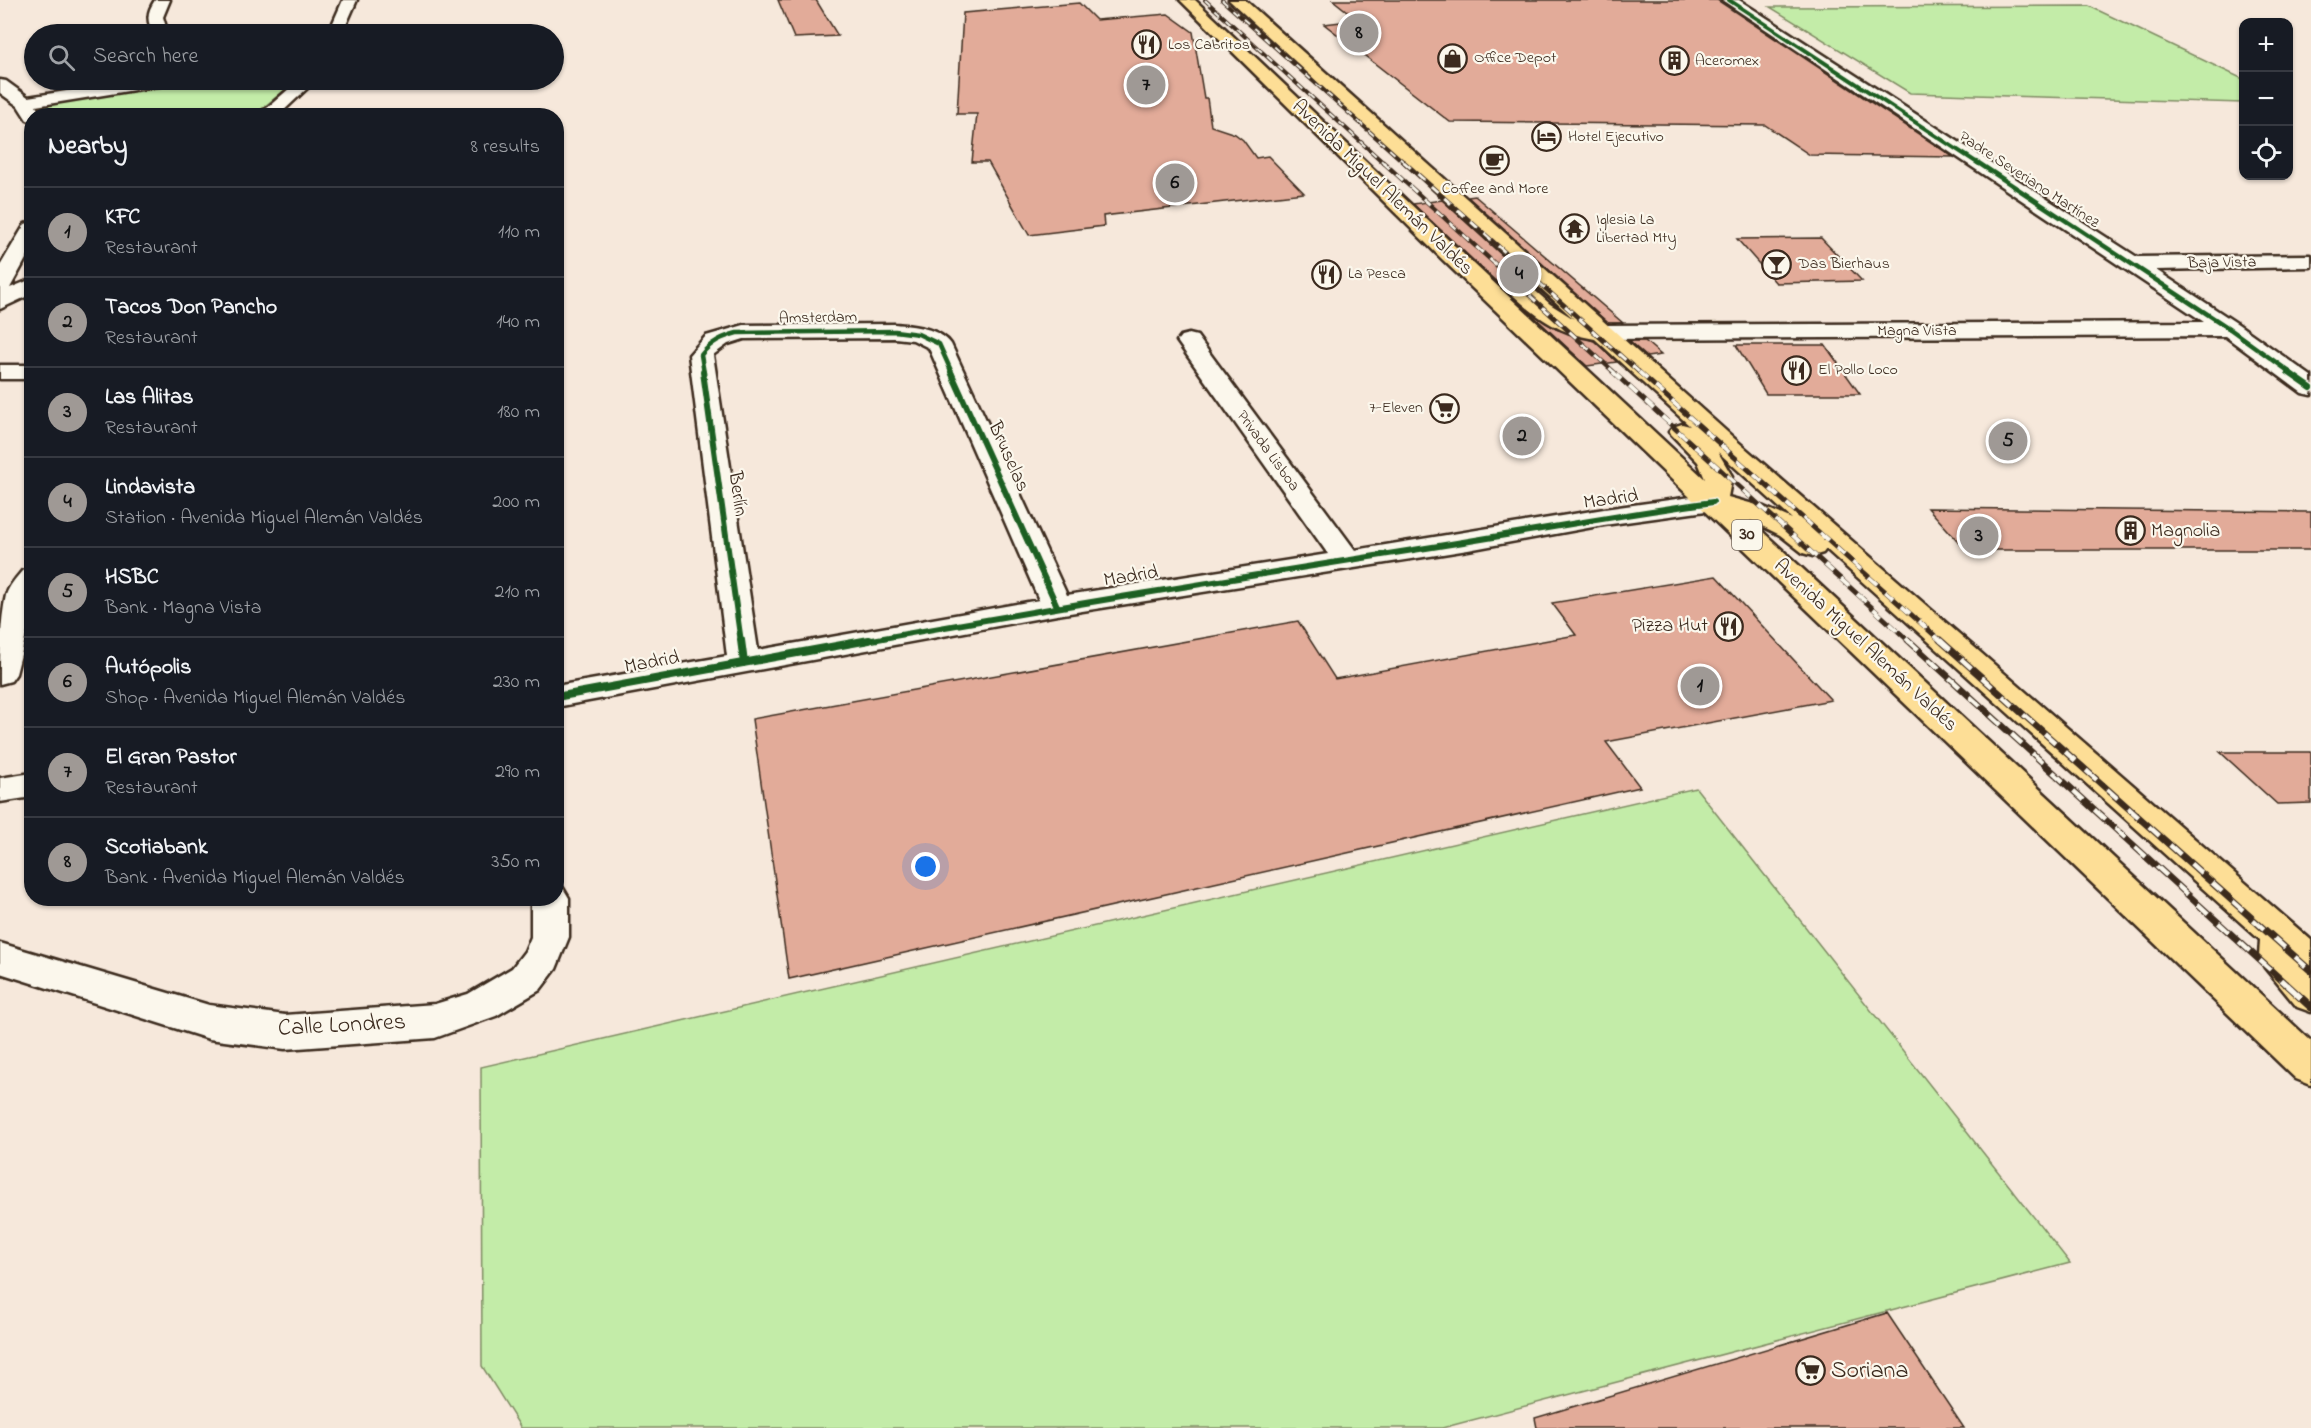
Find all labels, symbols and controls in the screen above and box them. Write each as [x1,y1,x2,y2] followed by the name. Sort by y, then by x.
[1340,10,1378,56] pin: 8
[2239,18,2293,180] map controls
[2239,18,2293,72] button: +
[24,24,564,90] search box
[1131,29,1163,61] restaurant icon: Los Cabritos
[1168,33,1250,57] place label: Los Cabritos
[45,41,78,74] icon: search
[93,41,198,73] text: Search here
[1437,42,1469,74] shop icon: Office Depot
[1658,45,1690,77] building icon: Aceromex
[1474,46,1557,70] place label: Office Depot
[1695,49,1759,73] place label: Aceromex
[1126,62,1166,107] pin: 7
[2239,72,2293,126] button: −
[1284,93,1479,283] street label: Avenida Miguel Alemán Valdés
[1531,121,1563,153] hotel icon: Hotel Ejecutivo
[1568,125,1664,149] place label: Hotel Ejecutivo
[1954,125,2104,235] street label: Padre Severiano Martínez
[2239,126,2293,180] button: locate
[48,128,127,166] text: Nearby
[471,133,540,162] text: 8 results
[1479,145,1511,177] cafe icon: Coffee and More
[1156,160,1194,206] pin: 6
[1442,177,1549,201] place label: Coffee and More
[105,202,140,234] text: KFC
[1596,208,1676,250] place label: Iglesia La Libertad Mty
[1559,213,1591,245] temple icon: Iglesia La Libertad Mty
[64,218,71,247] text: 1
[498,218,540,247] text: 110 m
[105,234,198,263] text: Restaurant
[1761,248,1793,280] bar icon: Das Bierhaus
[2186,250,2257,276] street label: Baja Vista
[1500,252,1538,296] pin: 4
[1797,252,1890,276] place label: Das Bierhaus
[1311,258,1343,290] restaurant icon: La Pesca
[1348,262,1406,286] place label: La Pesca
[105,292,277,324] text: Tacos Don Pancho
[779,305,857,331] street label: Amsterdam
[63,308,72,337] text: 2
[496,308,540,337] text: 140 m
[1877,319,1957,343] street label: Magna Vista
[105,324,198,353] text: Restaurant
[1781,354,1813,386] restaurant icon: El Pollo Loco
[1818,358,1898,382] place label: El Pollo Loco
[105,382,193,414] text: Las Alitas
[1428,392,1460,424] supermarket icon: 7-Eleven
[1369,396,1423,420] place label: 7-Eleven
[63,398,72,427] text: 3
[497,398,540,427] text: 180 m
[1230,406,1306,496] street label: Privada Lisboa
[105,414,198,443] text: Restaurant
[1502,414,1541,458] pin: 2
[979,416,1036,497] street label: Bruselas
[1988,418,2028,464] pin: 5
[719,468,755,519] street label: Berlín
[105,472,195,504] text: Lindavista
[1582,482,1640,518] street label: Madrid
[63,488,72,517] text: 4
[492,488,540,517] text: 200 m
[105,504,423,533] text: Station · Avenida Miguel Alemán Valdés
[1960,514,1998,558] pin: 3
[2114,515,2146,547] building icon: Magnolia
[2151,517,2220,547] place label: Magnolia
[1732,520,1762,550] road number: 30
[1766,553,1964,740] street label: Avenida Miguel Alemán Valdés
[1101,558,1161,596] street label: Madrid
[105,562,159,594] text: HSBC
[62,578,73,607] text: 5
[495,578,540,607] text: 210 m
[105,594,261,623] text: Bank · Magna Vista
[1713,610,1745,642] restaurant icon: Pizza Hut
[1632,612,1708,641] place label: Pizza Hut
[622,644,682,682] street label: Madrid
[105,652,192,684] text: Autópolis
[1680,664,1720,708] pin: 1
[63,668,72,697] text: 6
[493,668,540,697] text: 230 m
[105,684,406,713] text: Shop · Avenida Miguel Alemán Valdés
[105,742,237,774] text: El Gran Pastor
[63,758,72,787] text: 7
[495,758,540,787] text: 290 m
[105,774,198,803] text: Restaurant
[105,832,208,864] text: Scotiabank
[64,848,71,877] text: 8
[491,848,540,877] text: 350 m
[911,852,940,881] your location
[105,864,405,893] text: Bank · Avenida Miguel Alemán Valdés
[277,1005,407,1047] street label: Calle Londres
[1831,1354,1908,1389] place label: Soriana
[1794,1355,1826,1387] supermarket icon: Soriana

